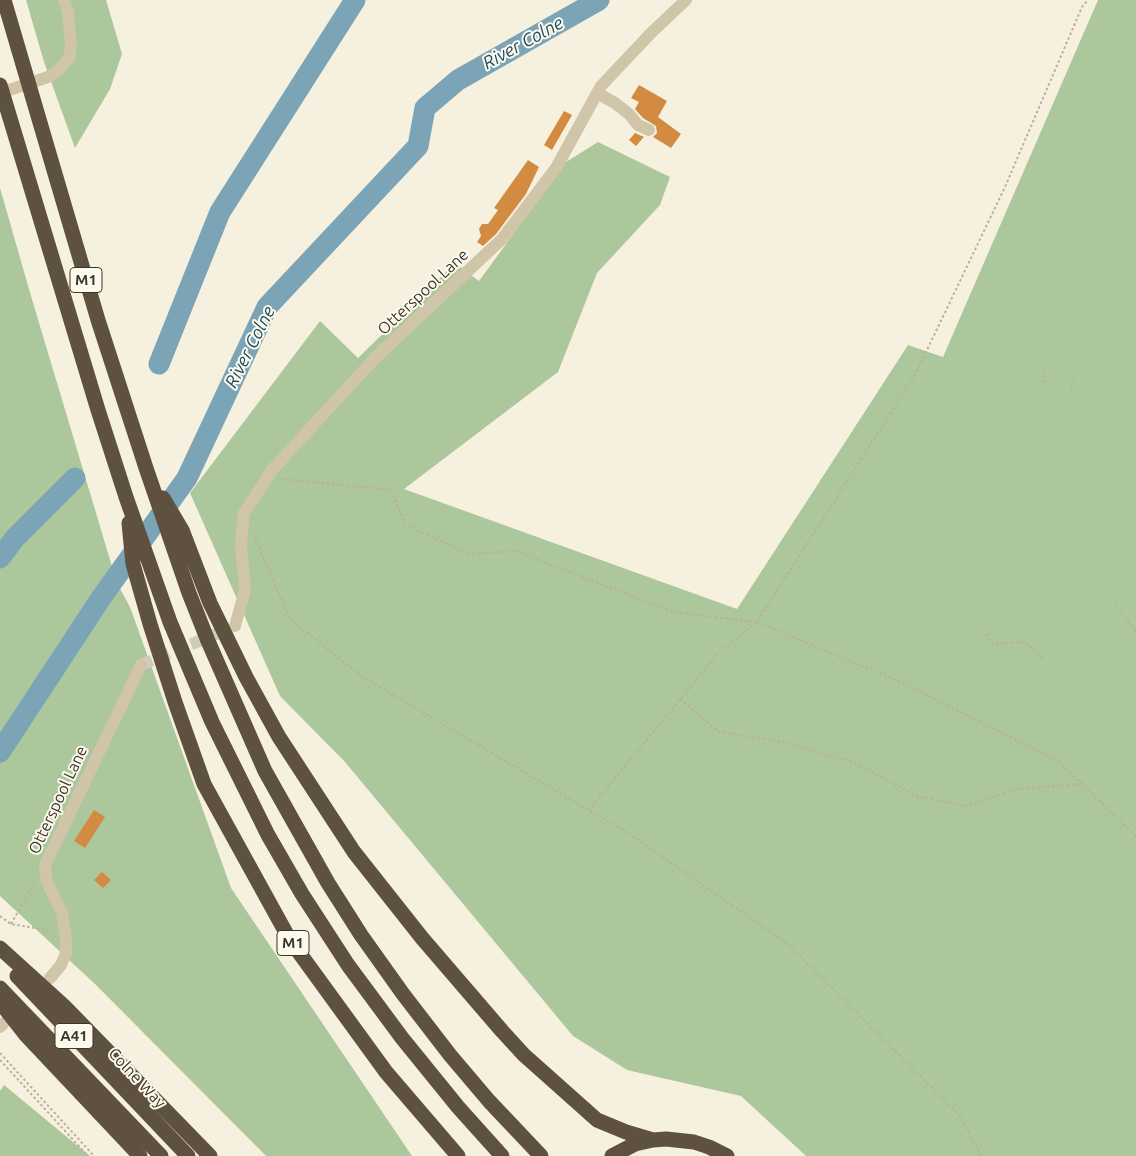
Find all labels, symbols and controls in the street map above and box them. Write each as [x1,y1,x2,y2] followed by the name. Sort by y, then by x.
[479,12,567,74] water label: River Colne
[374,245,472,339] street label: Otterspool Lane
[70,268,102,292] road number: M1
[220,303,280,391] water label: River Colne
[25,743,91,857] street label: Otterspool Lane
[277,930,309,956] road number: M1
[55,1024,93,1048] road number: A41
[104,1044,170,1112] street label: Colne Way

